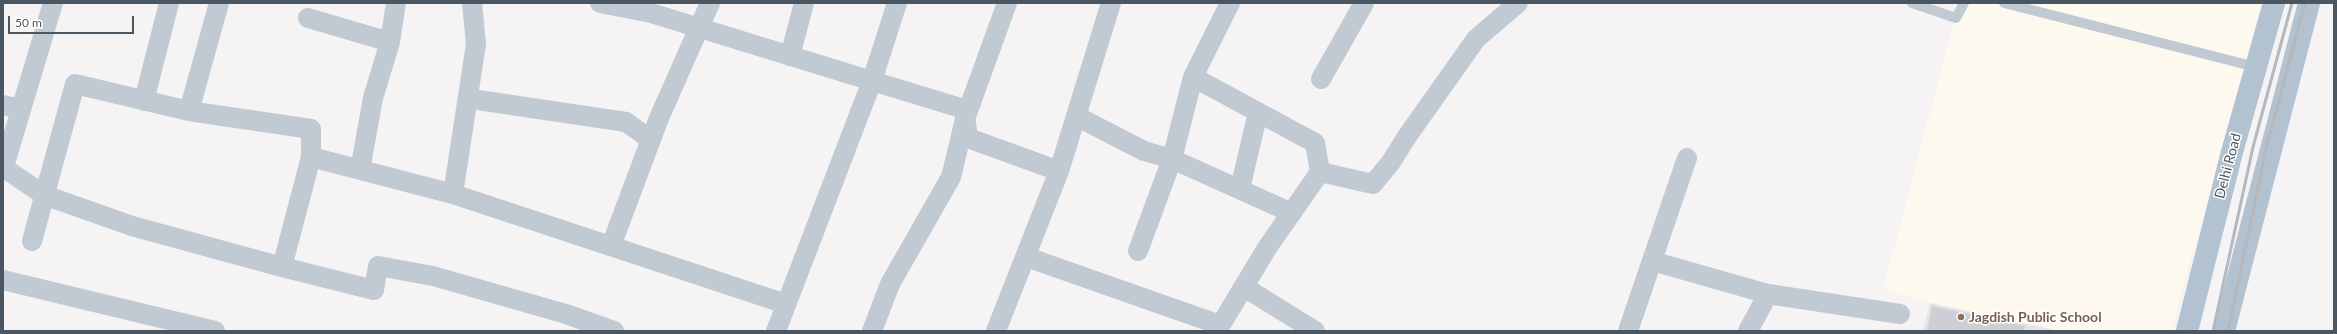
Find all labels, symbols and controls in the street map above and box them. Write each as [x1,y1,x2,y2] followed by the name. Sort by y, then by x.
[10,8,136,34] scale bar
[15,15,42,30] text: 50 m
[2211,131,2245,201] street label: Delhi Road
[1969,309,2102,325] place label: Jagdish Public School
[1956,312,1966,322] marker: Jagdish Public School

